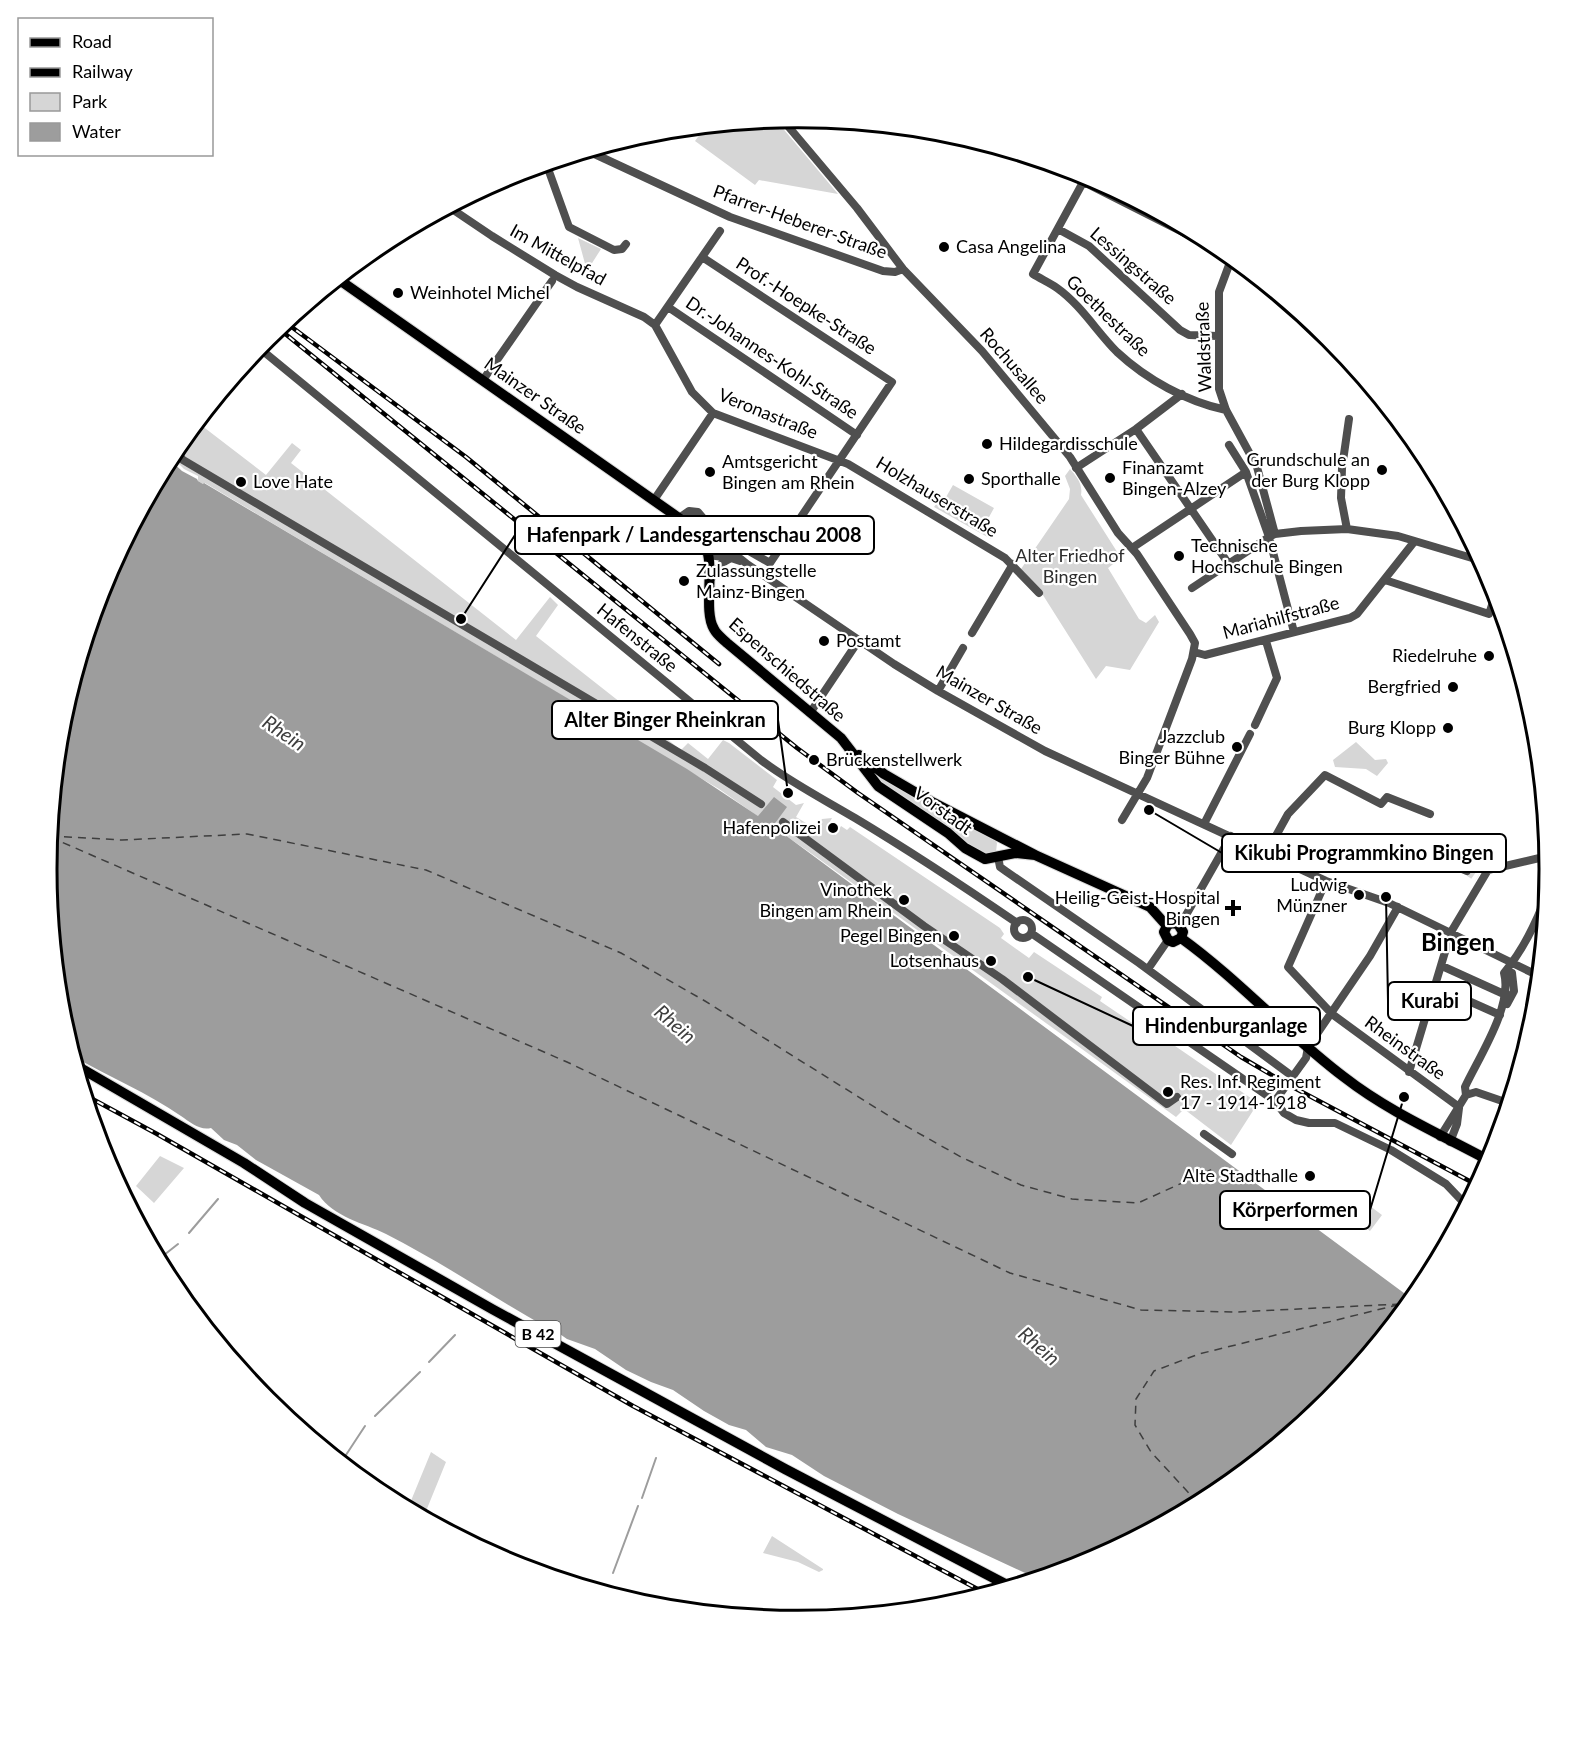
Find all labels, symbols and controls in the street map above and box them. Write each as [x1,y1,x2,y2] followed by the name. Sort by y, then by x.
[18,18,213,156] legend
[72,30,112,52] text: Road
[72,60,133,82] text: Railway
[72,90,108,112] text: Park
[72,120,121,142] text: Water
[710,179,890,263] street label: Pfarrer-Heberer-Straße
[507,219,610,290] street label: Im Mittelpfad
[1086,222,1181,309] street label: Lessingstraße
[956,235,1066,257] place label: Casa Angelina
[937,240,951,254] marker: Casa Angelina
[732,252,881,359] street label: Prof.-Hoepke-Straße
[1062,270,1155,361] street label: Goethestraße
[410,281,550,303] place label: Weinhotel Michel
[391,286,405,300] marker: Weinhotel Michel
[682,291,863,423] street label: Dr.-Johannes-Kohl-Straße
[1190,301,1216,393] street label: Waldstraße
[976,323,1054,408] street label: Rochusallee
[480,352,591,438] street label: Mainzer Straße
[715,383,821,443] street label: Veronastraße
[999,432,1138,454] place label: Hildegardisschule
[980,437,994,451] marker: Hildegardisschule
[1246,448,1370,491] place label: Grundschule an der Burg Klopp
[722,450,855,493] place label: Amtsgericht Bingen am Rhein
[873,451,1003,541] street label: Holzhauserstraße
[1122,456,1227,499] place label: Finanzamt Bingen-Alzey
[1375,463,1389,477] marker: Grundschule an der Burg Klopp
[703,465,717,479] marker: Amtsgericht Bingen am Rhein
[981,467,1061,489] place label: Sporthalle
[253,470,333,492] place label: Love Hate
[1103,471,1117,485] marker: Finanzamt Bingen-Alzey
[962,472,976,486] marker: Sporthalle
[234,475,248,489] marker: Love Hate
[515,516,874,554] callout: Hafenpark / Landesgartenschau 2008
[526,522,862,546] text: Hafenpark / Landesgartenschau 2008
[1191,534,1343,577] place label: Technische Hochschule Bingen
[1015,544,1125,587] park label: Alter Friedhof Bingen
[1172,549,1186,563] marker: Technische Hochschule Bingen
[696,559,816,602] place label: Zulassungstelle Mainz-Bingen
[677,574,691,588] marker: Zulassungstelle Mainz-Bingen
[1220,591,1341,643] street label: Mariahilfstraße
[593,598,682,676] street label: Hafenstraße
[725,613,851,726] street label: Espenschiedstraße
[836,629,901,651] place label: Postamt
[817,634,831,648] marker: Postamt
[1392,644,1477,666] place label: Riedelruhe
[1482,649,1496,663] marker: Riedelruhe
[932,660,1047,738] street label: Mainzer Straße
[1368,675,1441,697] place label: Bergfried
[1446,680,1460,694] marker: Bergfried
[552,701,778,739] callout: Alter Binger Rheinkran
[563,707,766,731] text: Alter Binger Rheinkran
[258,709,311,755] water label: Rhein
[1348,716,1436,738] place label: Burg Klopp
[1441,721,1455,735] marker: Burg Klopp
[1119,725,1225,768] place label: Jazzclub Binger Bühne
[1230,740,1244,754] marker: Jazzclub Binger Bühne
[826,748,963,770] place label: Brückenstellwerk
[807,753,821,767] marker: Brückenstellwerk
[910,782,978,839] street label: Vorstadt
[723,816,821,838] place label: Hafenpolizei
[826,821,840,835] marker: Hafenpolizei
[1222,834,1506,872] callout: Kikubi Programmkino Bingen
[1234,840,1494,864] text: Kikubi Programmkino Bingen
[1276,873,1347,916] place label: Ludwig Münzner
[759,878,893,921] place label: Vinothek Bingen am Rhein
[1055,886,1220,929] place label: Heilig-Geist-Hospital Bingen
[1352,888,1366,902] marker: Ludwig Münzner
[897,893,911,907] marker: Vinothek Bingen am Rhein
[1224,899,1242,917] marker: Heilig-Geist-Hospital Bingen
[840,924,942,946] place label: Pegel Bingen
[1421,927,1495,956] district label: Bingen
[947,929,961,943] marker: Pegel Bingen
[890,949,979,971] place label: Lotsenhaus
[984,954,998,968] marker: Lotsenhaus
[1388,982,1471,1020] callout: Kurabi
[1401,988,1459,1012] text: Kurabi
[650,999,701,1048] water label: Rhein
[1133,1007,1320,1045] callout: Hindenburganlage
[1361,1010,1450,1084] street label: Rheinstraße
[1144,1013,1308,1037] text: Hindenburganlage
[1180,1070,1322,1113] place label: Res. Inf. Regiment 17 - 1914-1918
[1161,1085,1175,1099] marker: Res. Inf. Regiment 17 - 1914-1918
[1183,1164,1298,1186] place label: Alte Stadthalle
[1303,1169,1317,1183] marker: Alte Stadthalle
[1220,1191,1370,1229] callout: Körperformen
[1232,1197,1358,1221] text: Körperformen
[516,1321,560,1347] road number: B 42
[1014,1321,1065,1370] water label: Rhein

